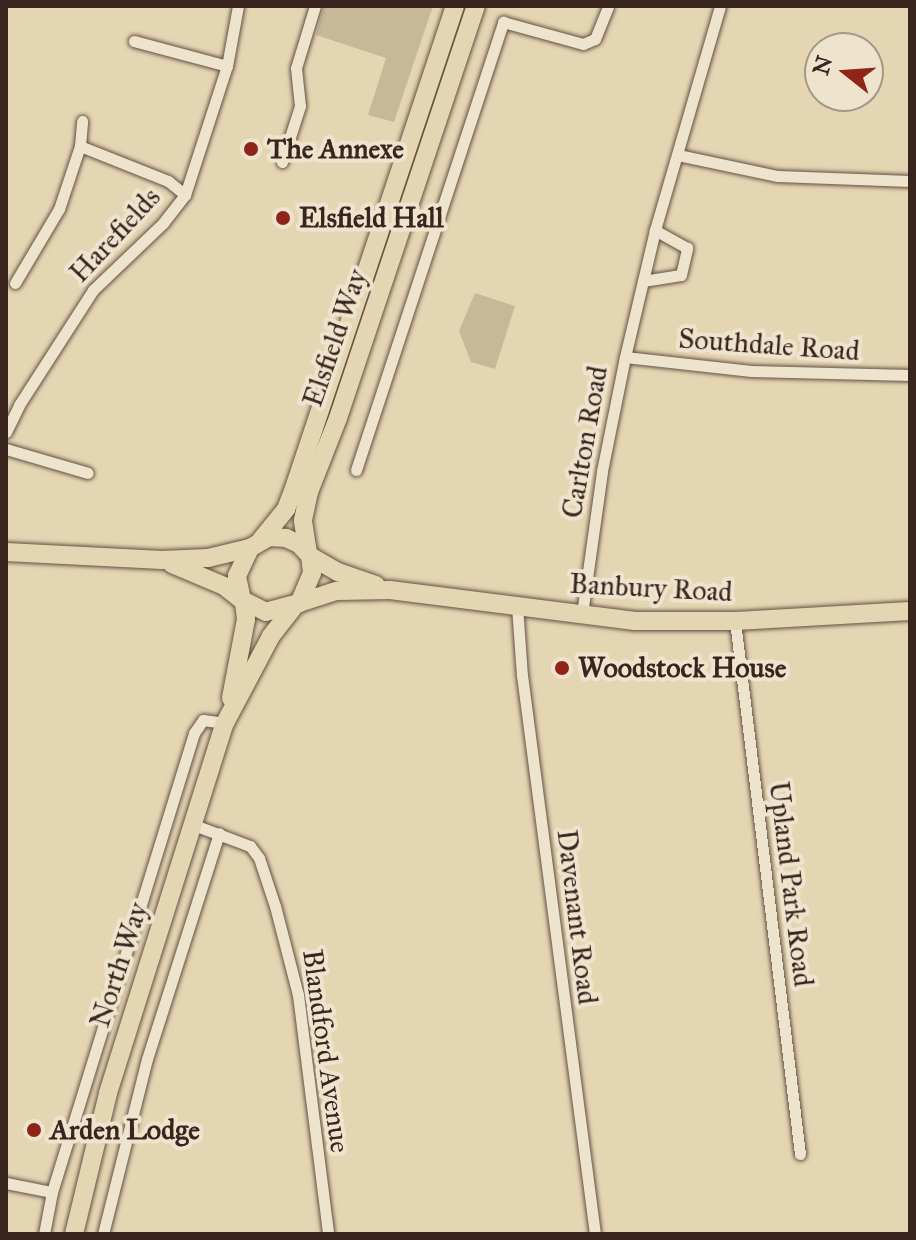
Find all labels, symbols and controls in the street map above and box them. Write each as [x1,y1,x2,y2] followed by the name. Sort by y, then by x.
[804,32,884,112] north arrow
[807,53,838,78] text: N
[267,132,404,166] place label: The Annexe
[242,140,260,158] marker: The Annexe
[63,181,167,289] street label: Harefields
[299,201,443,235] place label: Elsfield Hall
[274,209,292,227] marker: Elsfield Hall
[296,265,374,411] street label: Elsfield Way
[677,322,861,368] street label: Southdale Road
[555,363,615,521] street label: Carlton Road
[569,567,733,609] street label: Banbury Road
[578,651,786,685] place label: Woodstock House
[553,659,571,677] marker: Woodstock House
[762,779,820,989] street label: Upland Park Road
[550,828,604,1006] street label: Davenant Road
[83,898,155,1032] street label: North Way
[295,947,357,1155] street label: Blandford Avenue
[50,1113,200,1147] place label: Arden Lodge
[25,1121,43,1139] marker: Arden Lodge

